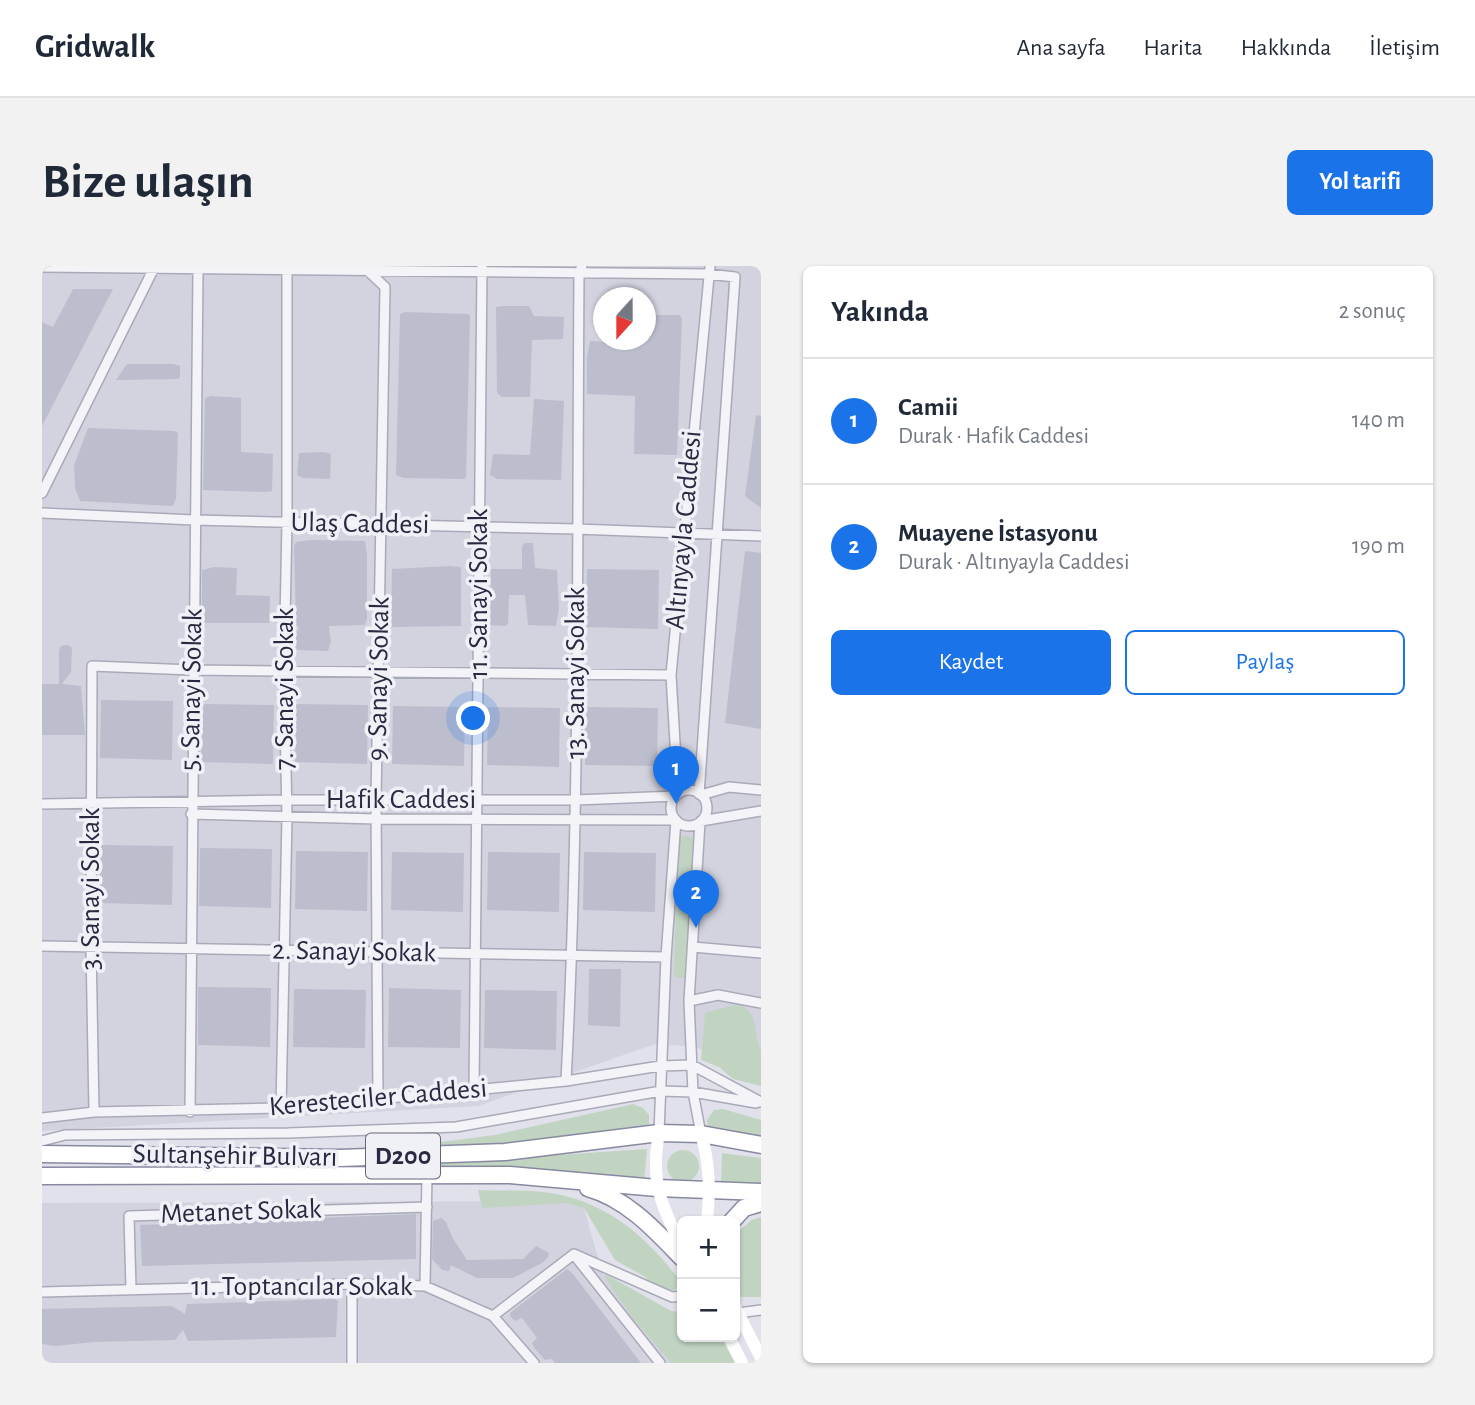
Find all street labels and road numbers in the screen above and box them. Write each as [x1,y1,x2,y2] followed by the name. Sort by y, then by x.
[661,429,707,631] street label: Altınyayla Caddesi
[290,509,430,539] street label: Ulaş Caddesi
[465,509,493,679] street label: 11. Sanayi Sokak
[562,587,590,759] street label: 13. Sanayi Sokak
[364,596,394,761] street label: 9. Sanayi Sokak
[271,607,299,770] street label: 7. Sanayi Sokak
[177,608,207,772] street label: 5. Sanayi Sokak
[326,786,476,814] street label: Hafik Caddesi
[77,807,105,970] street label: 3. Sanayi Sokak
[272,937,436,967] street label: 2. Sanayi Sokak
[268,1075,488,1121] street label: Keresteciler Caddesi
[366,1134,440,1178] road number: D200
[132,1140,338,1172] street label: Sultanşehir Bulvarı
[160,1195,322,1229] street label: Metanet Sokak
[191,1273,413,1301] street label: 11. Toptancılar Sokak

